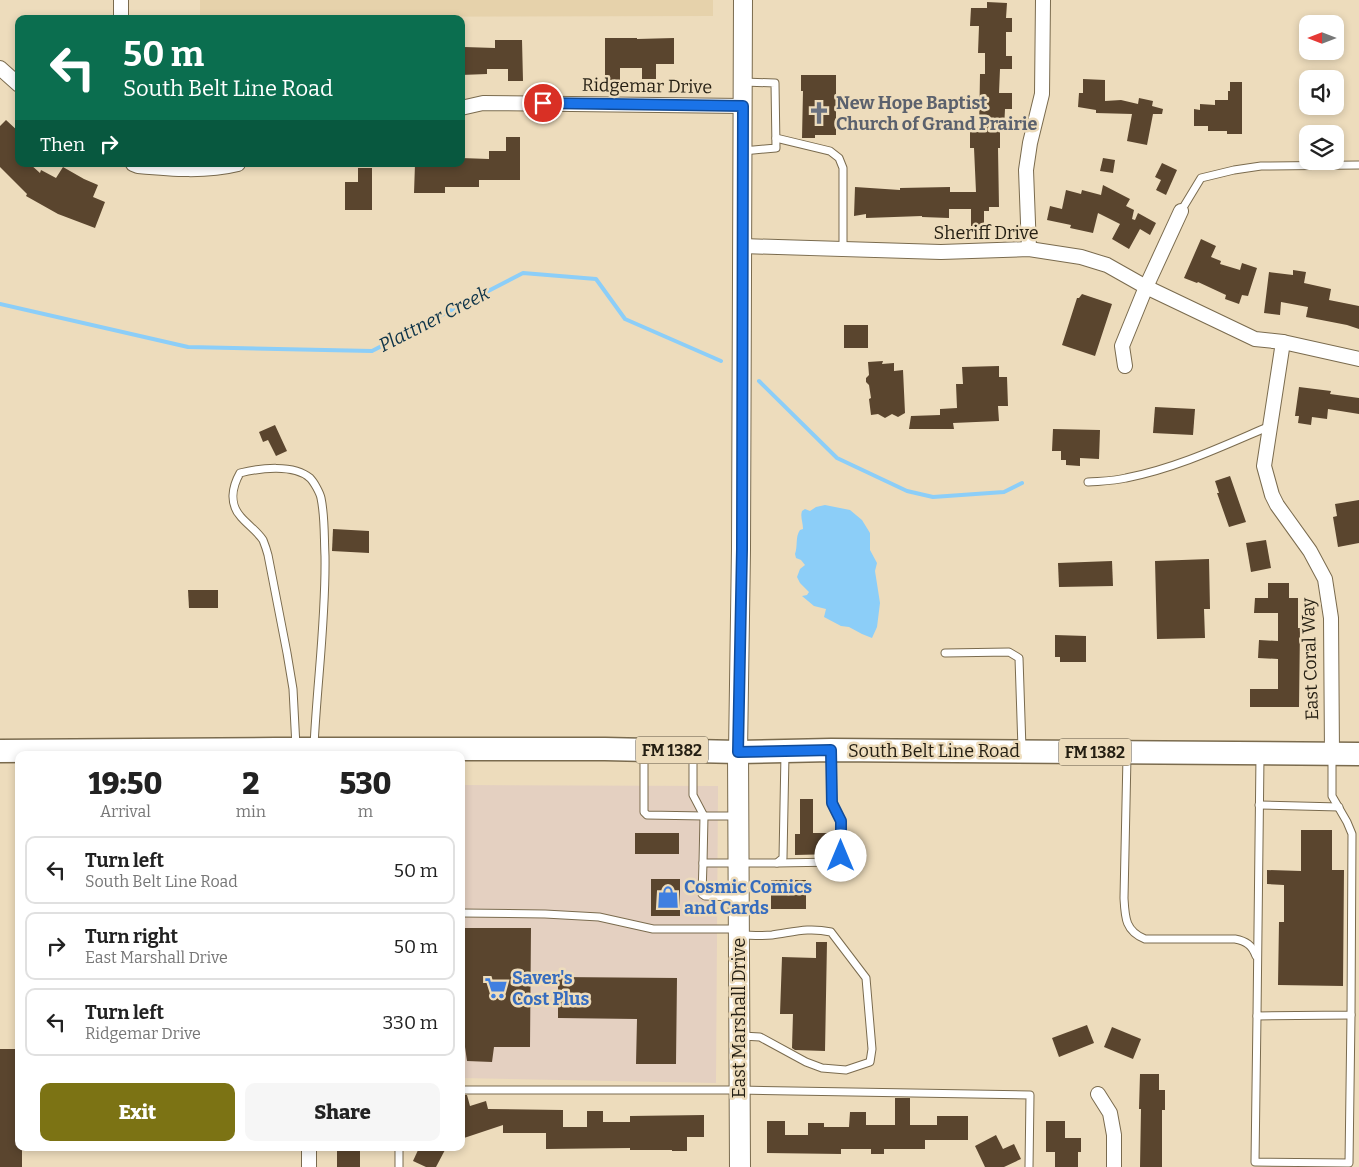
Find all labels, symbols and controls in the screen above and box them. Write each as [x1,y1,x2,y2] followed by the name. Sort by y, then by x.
[1299,15,1344,60] north arrow
[1299,15,1344,170] map controls
[123,33,204,75] text: 50 m
[40,35,105,100] icon: left
[1299,70,1344,115] button: sound
[582,74,712,98] street label: Ridgemar Drive
[123,75,333,102] text: South Belt Line Road
[522,82,564,124] pin
[529,89,557,117] icon: arrive
[836,92,1037,135] place label: New Hope Baptist Church of Grand Prairie
[806,100,832,126] church icon: New Hope Baptist Church of Grand Prairie
[1299,125,1344,170] button: layers
[95,130,123,158] icon: right
[40,133,85,156] text: Then
[933,222,1039,244] street label: Sheriff Drive
[375,281,494,357] water label: Plattner Creek
[1297,597,1323,721] street label: East Coral Way
[636,736,708,764] road number: FM 1382
[1059,739,1131,766] road number: FM 1382
[848,740,1020,762] street label: South Belt Line Road
[88,766,162,802] text: 19:50
[242,766,260,802] text: 2
[339,766,392,802] text: 530
[100,802,151,821] text: Arrival
[236,802,266,821] text: min
[358,802,373,821] text: m
[814,829,866,881] position arrow
[85,849,164,872] text: Turn left
[42,856,70,884] icon: left
[394,859,438,882] text: 50 m
[85,872,238,891] text: South Belt Line Road
[684,876,812,919] place label: Cosmic Comics and Cards
[655,884,681,910] shop icon: Cosmic Comics and Cards
[85,925,178,948] text: Turn right
[42,932,70,960] icon: right
[394,935,438,958] text: 50 m
[728,938,750,1098] street label: East Marshall Drive
[85,948,228,967] text: East Marshall Drive
[512,967,589,1010] place label: Saver's Cost Plus
[483,975,509,1001] supermarket icon: Saver's Cost Plus
[85,1001,164,1024] text: Turn left
[42,1008,70,1036] icon: left
[383,1011,438,1034] text: 330 m
[85,1024,201,1043] text: Ridgemar Drive
[40,1083,235,1141] button: Exit
[245,1083,440,1141] button: Share

